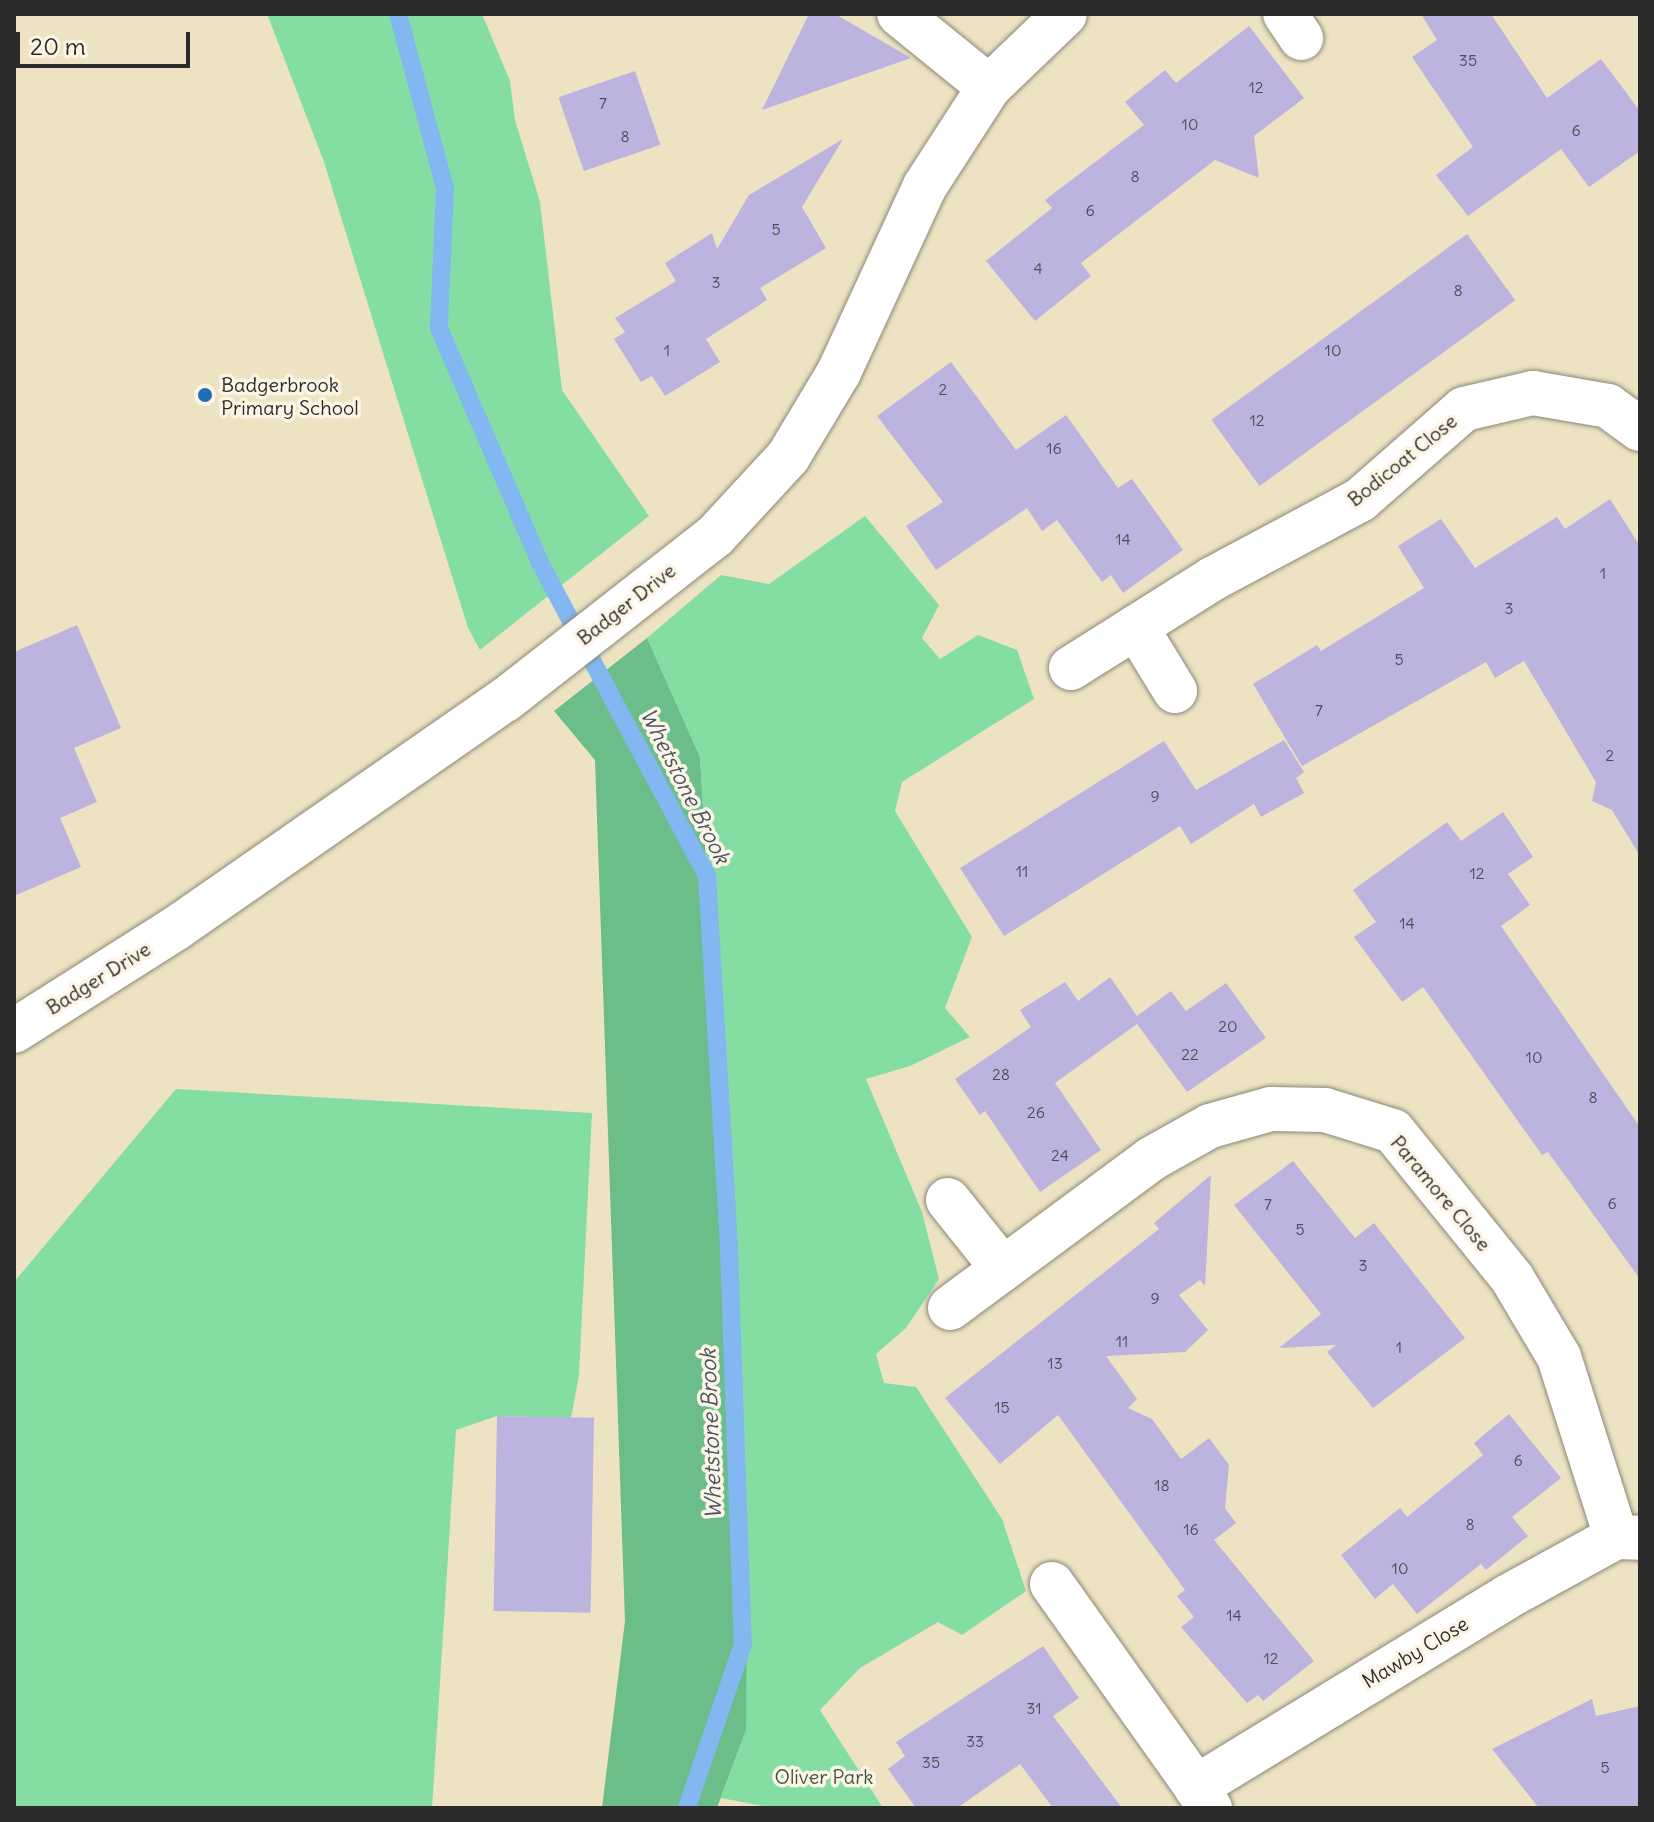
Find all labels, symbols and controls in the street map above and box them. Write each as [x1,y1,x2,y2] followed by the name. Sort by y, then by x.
[20,16,194,66] scale bar
[30,31,86,61] text: 20 m
[1459,50,1477,70] house number: 35
[1248,77,1264,97] house number: 12
[599,93,607,113] house number: 7
[1182,114,1198,134] house number: 10
[1571,120,1581,140] house number: 6
[620,126,630,146] house number: 8
[1130,166,1140,186] house number: 8
[1085,200,1095,220] house number: 6
[771,219,781,239] house number: 5
[1033,258,1043,278] house number: 4
[711,272,721,292] house number: 3
[1453,280,1463,300] house number: 8
[664,340,670,360] house number: 1
[1325,340,1341,360] house number: 10
[221,372,359,419] place label: Badgerbrook Primary School
[939,379,947,399] house number: 2
[196,386,214,404] marker: Badgerbrook Primary School
[1343,409,1461,511] street label: Bodicoat Close
[1249,410,1265,430] house number: 12
[1046,438,1062,458] house number: 16
[1115,529,1131,549] house number: 14
[572,558,680,650] street label: Badger Drive
[1600,563,1606,583] house number: 1
[1504,598,1514,618] house number: 3
[1394,649,1404,669] house number: 5
[1315,700,1323,720] house number: 7
[634,704,736,868] water label: Whetstone Brook
[1606,745,1614,765] house number: 2
[1150,786,1160,806] house number: 9
[1016,861,1028,881] house number: 11
[1469,863,1485,883] house number: 12
[1399,913,1415,933] house number: 14
[41,936,155,1020] street label: Badger Drive
[1218,1016,1238,1036] house number: 20
[1181,1044,1199,1064] house number: 22
[1526,1047,1542,1067] house number: 10
[992,1064,1010,1084] house number: 28
[1588,1087,1598,1107] house number: 8
[1027,1102,1045,1122] house number: 26
[1386,1131,1496,1255] street label: Paramore Close
[1051,1145,1069,1165] house number: 24
[1607,1193,1617,1213] house number: 6
[1264,1194,1272,1214] house number: 7
[1295,1219,1305,1239] house number: 5
[1358,1255,1368,1275] house number: 3
[1150,1288,1160,1308] house number: 9
[1116,1331,1128,1351] house number: 11
[1396,1337,1402,1357] house number: 1
[695,1348,727,1520] water label: Whetstone Brook
[1047,1353,1063,1373] house number: 13
[994,1397,1010,1417] house number: 15
[1513,1450,1523,1470] house number: 6
[1154,1475,1170,1495] house number: 18
[1465,1514,1475,1534] house number: 8
[1183,1519,1199,1539] house number: 16
[1392,1558,1408,1578] house number: 10
[1226,1605,1242,1625] house number: 14
[1358,1611,1472,1693] street label: Mawby Close
[1263,1648,1279,1668] house number: 12
[1026,1698,1042,1718] house number: 31
[966,1731,984,1751] house number: 33
[922,1752,940,1772] house number: 35
[1600,1757,1610,1777] house number: 5
[774,1764,874,1788] park label: Oliver Park

